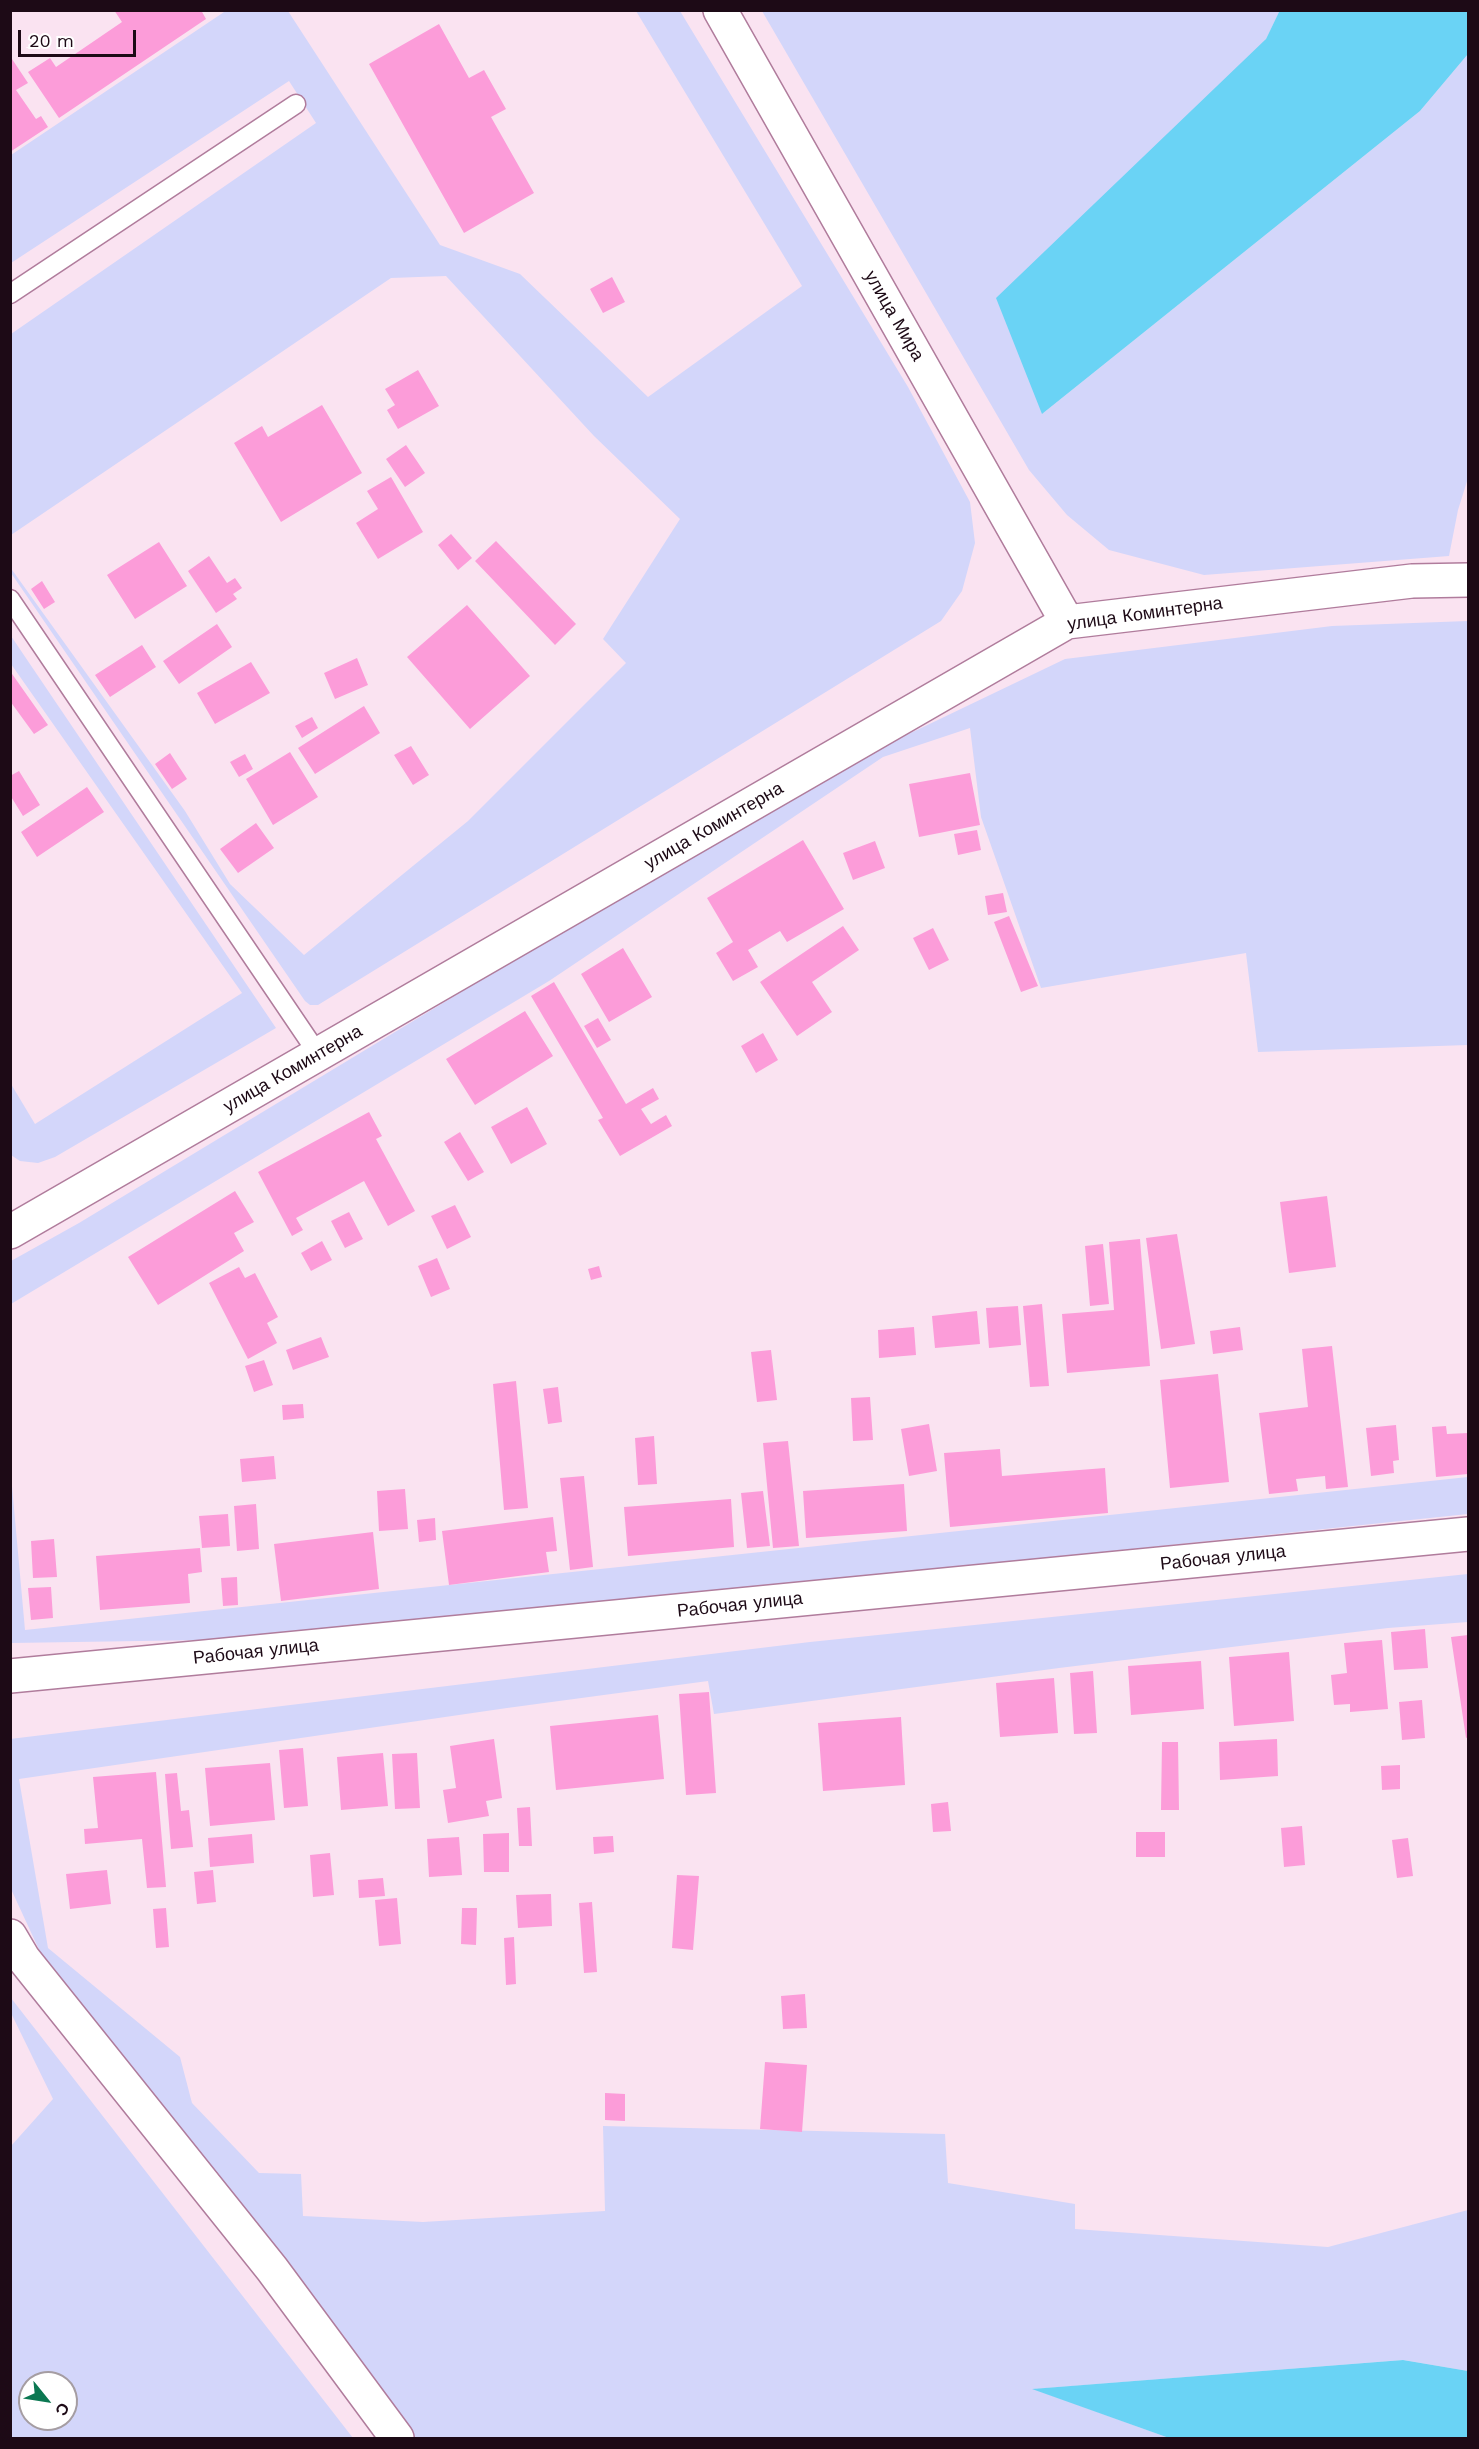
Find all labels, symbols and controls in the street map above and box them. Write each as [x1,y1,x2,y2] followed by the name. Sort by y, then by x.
[21,18,140,56] scale bar
[29,30,74,51] text: 20 m
[859,267,929,365] street label: улица Мира
[1066,592,1224,636] street label: улица Коминтерна
[641,778,787,874] street label: улица Коминтерна
[220,1021,366,1117] street label: улица Коминтерна
[1159,1541,1287,1575] street label: Рабочая улица
[676,1588,804,1622] street label: Рабочая улица
[192,1635,320,1669] street label: Рабочая улица
[18,2371,78,2431] north arrow
[51,2399,73,2419] text: С

